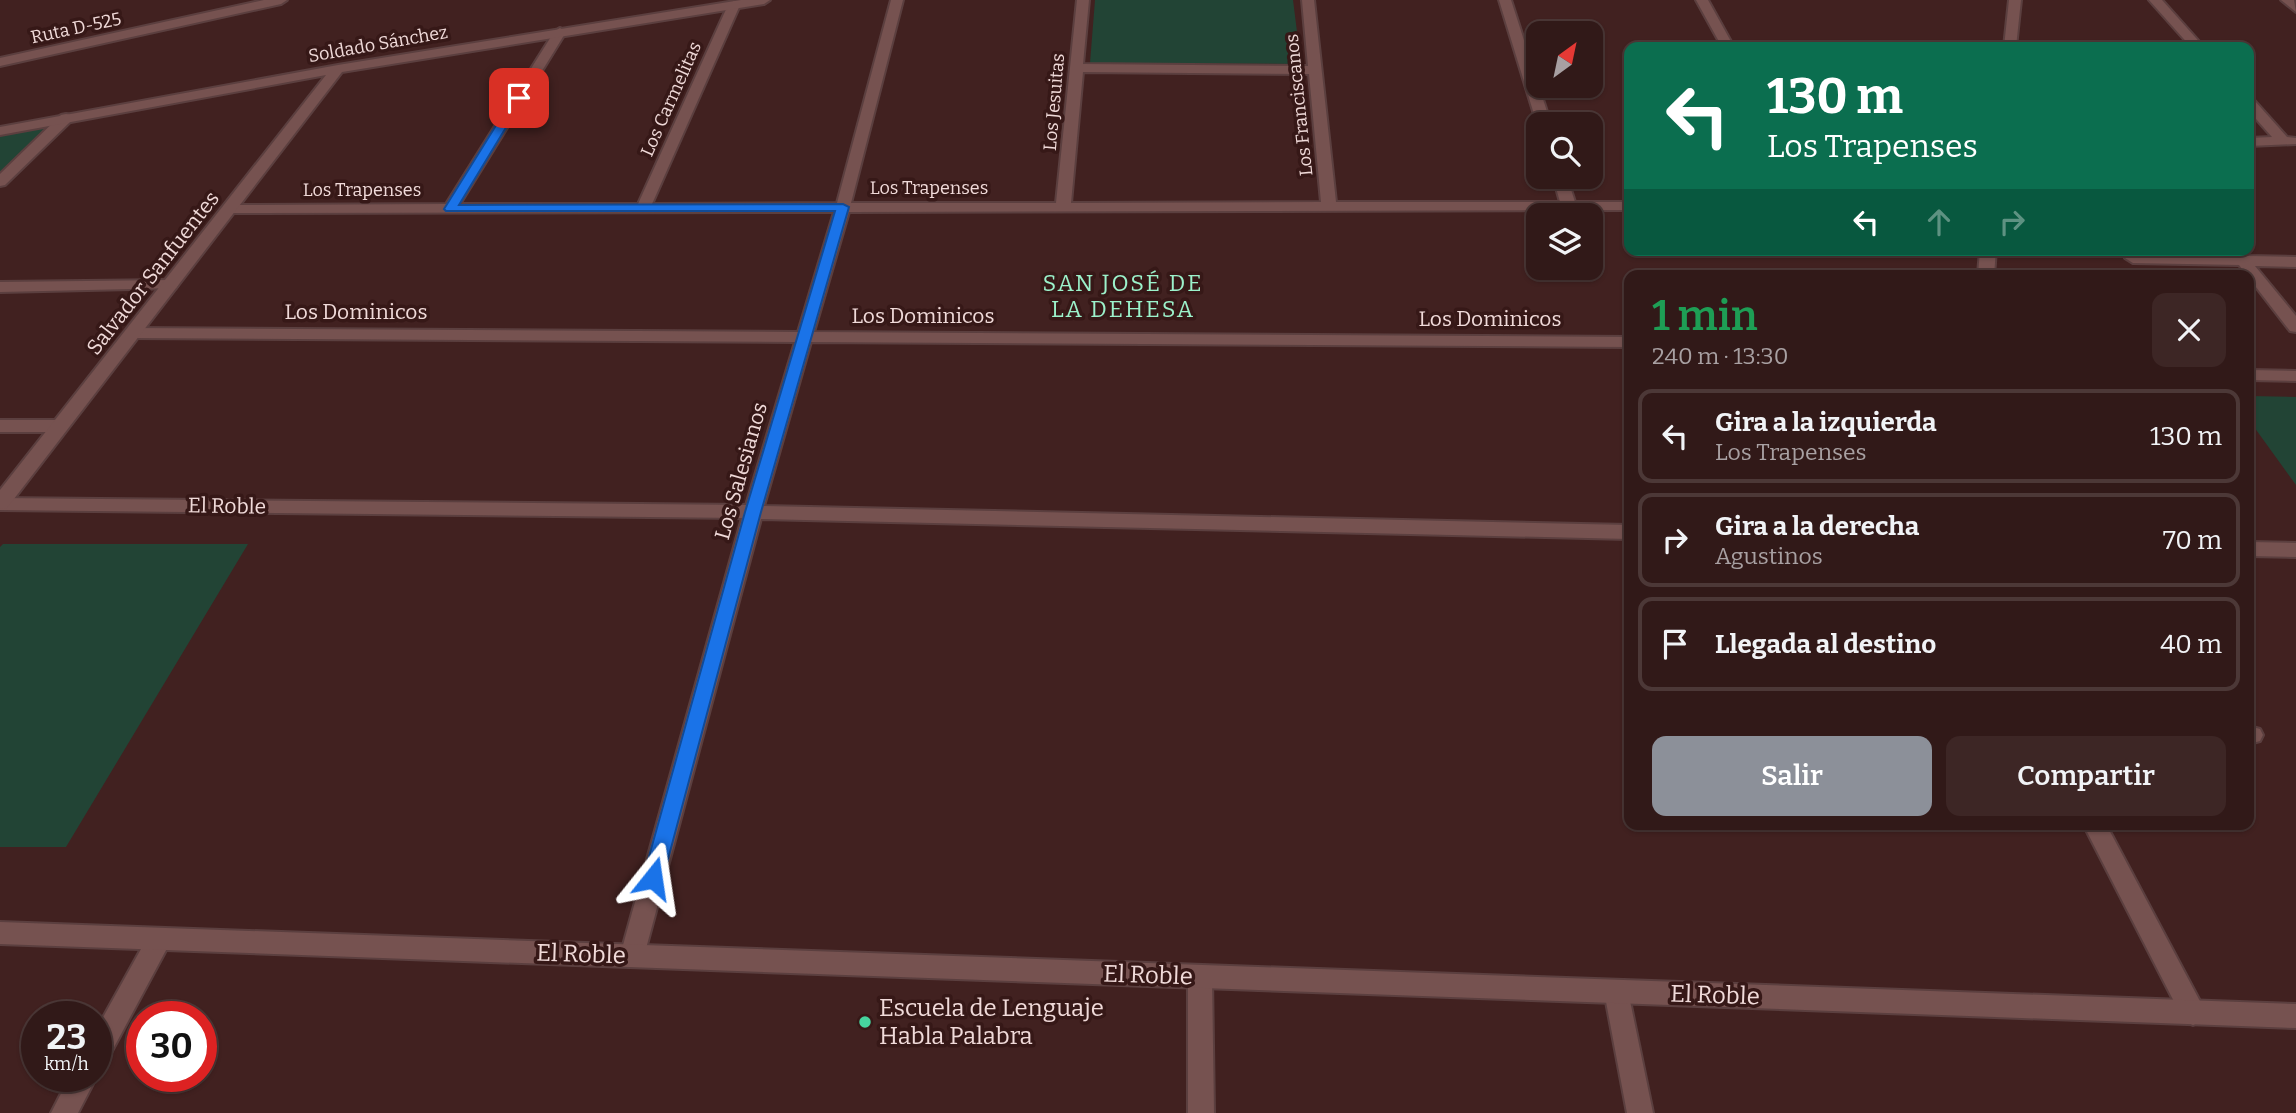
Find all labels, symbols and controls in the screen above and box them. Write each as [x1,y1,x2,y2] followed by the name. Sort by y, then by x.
[29,8,123,48] street label: Ruta D-525
[307,21,449,67] street label: Soldado Sánchez
[1526,21,1603,98] north arrow
[1526,21,1603,280] map controls
[1281,33,1317,177] street label: Los Franciscanos
[636,38,706,160] street label: Los Carmelitas
[1039,52,1069,152] street label: Los Jesuitas
[1767,67,1903,126] text: 130 m
[489,68,549,128] pin
[1652,70,1743,161] icon: left
[500,79,538,117] icon: arrive
[1526,112,1603,189] button: search
[1767,127,1978,165] text: Los Trapenses
[870,177,988,199] street label: Los Trapenses
[303,179,421,201] street label: Los Trapenses
[81,186,225,360] street label: Salvador Sanfuentes
[1526,203,1603,280] button: layers
[1847,203,1885,241] icon: left
[1920,203,1958,241] icon: ahead
[1993,203,2031,241] icon: right
[1042,269,1204,323] district label: SAN JOSÉ DE LA DEHESA
[1652,291,1758,341] text: 1 min
[2152,293,2226,367] button: close
[284,299,428,325] street label: Los Dominicos
[851,303,995,329] street label: Los Dominicos
[1418,306,1562,332] street label: Los Dominicos
[1652,342,1788,370] text: 240 m · 13:30
[709,399,773,543] street label: Los Salesianos
[1715,407,1937,438] text: Gira a la izquierda
[1656,417,1694,455] icon: left
[2150,421,2222,452] text: 130 m
[1715,438,1867,466] text: Los Trapenses
[188,492,266,520] street label: El Roble
[1715,511,1919,542] text: Gira a la derecha
[1656,521,1694,559] icon: right
[2163,525,2222,556] text: 70 m
[1715,542,1823,570] text: Agustinos
[1656,625,1694,663] icon: arrive
[1715,629,1936,660] text: Llegada al destino
[2160,629,2222,660] text: 40 m
[1652,736,1932,816] button: Salir
[1946,736,2226,816] button: Compartir
[616,841,690,915] position arrow
[536,938,626,970] street label: El Roble
[1103,959,1193,991] street label: El Roble
[1670,979,1760,1011] street label: El Roble
[879,994,1104,1050] place label: Escuela de Lenguaje Habla Palabra
[126,1001,217,1092] speed limit sign: 30
[857,1014,873,1030] marker: Escuela de Lenguaje Habla Palabra
[47,1016,86,1058] text: 23
[44,1053,89,1075] text: km/h

